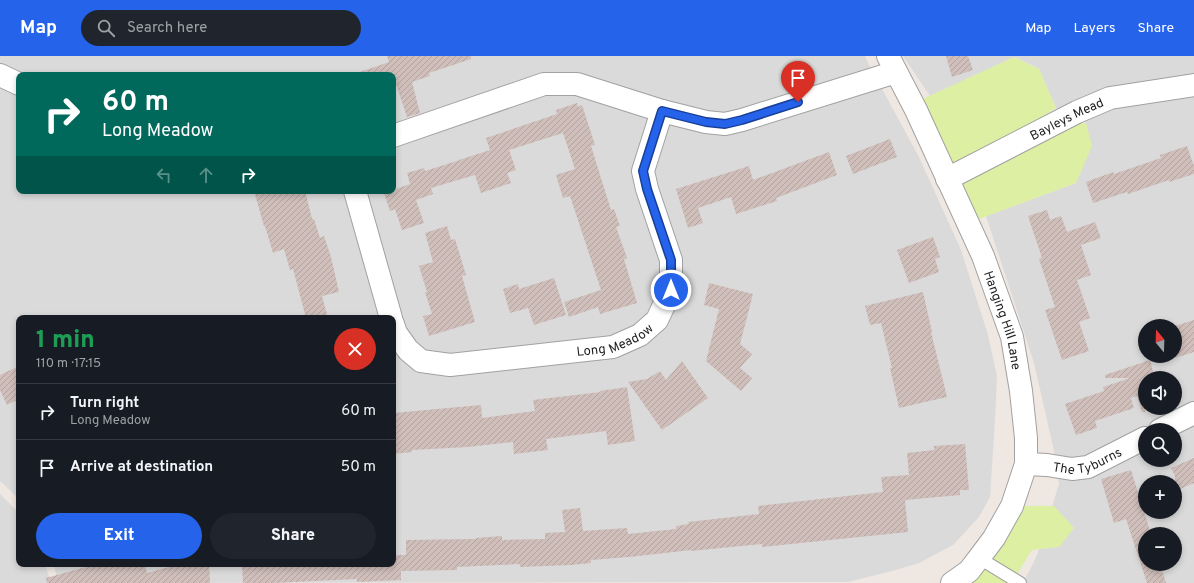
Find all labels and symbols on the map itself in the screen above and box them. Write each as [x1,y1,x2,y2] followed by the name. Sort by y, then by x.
[781,61,815,102] pin
[1028,96,1106,145] street label: Bayleys Mead
[650,269,692,311] position arrow
[979,269,1023,371] street label: Hanging Hill Lane
[1138,319,1182,363] north arrow
[576,321,657,361] street label: Long Meadow
[1051,445,1125,479] street label: The Tyburns

